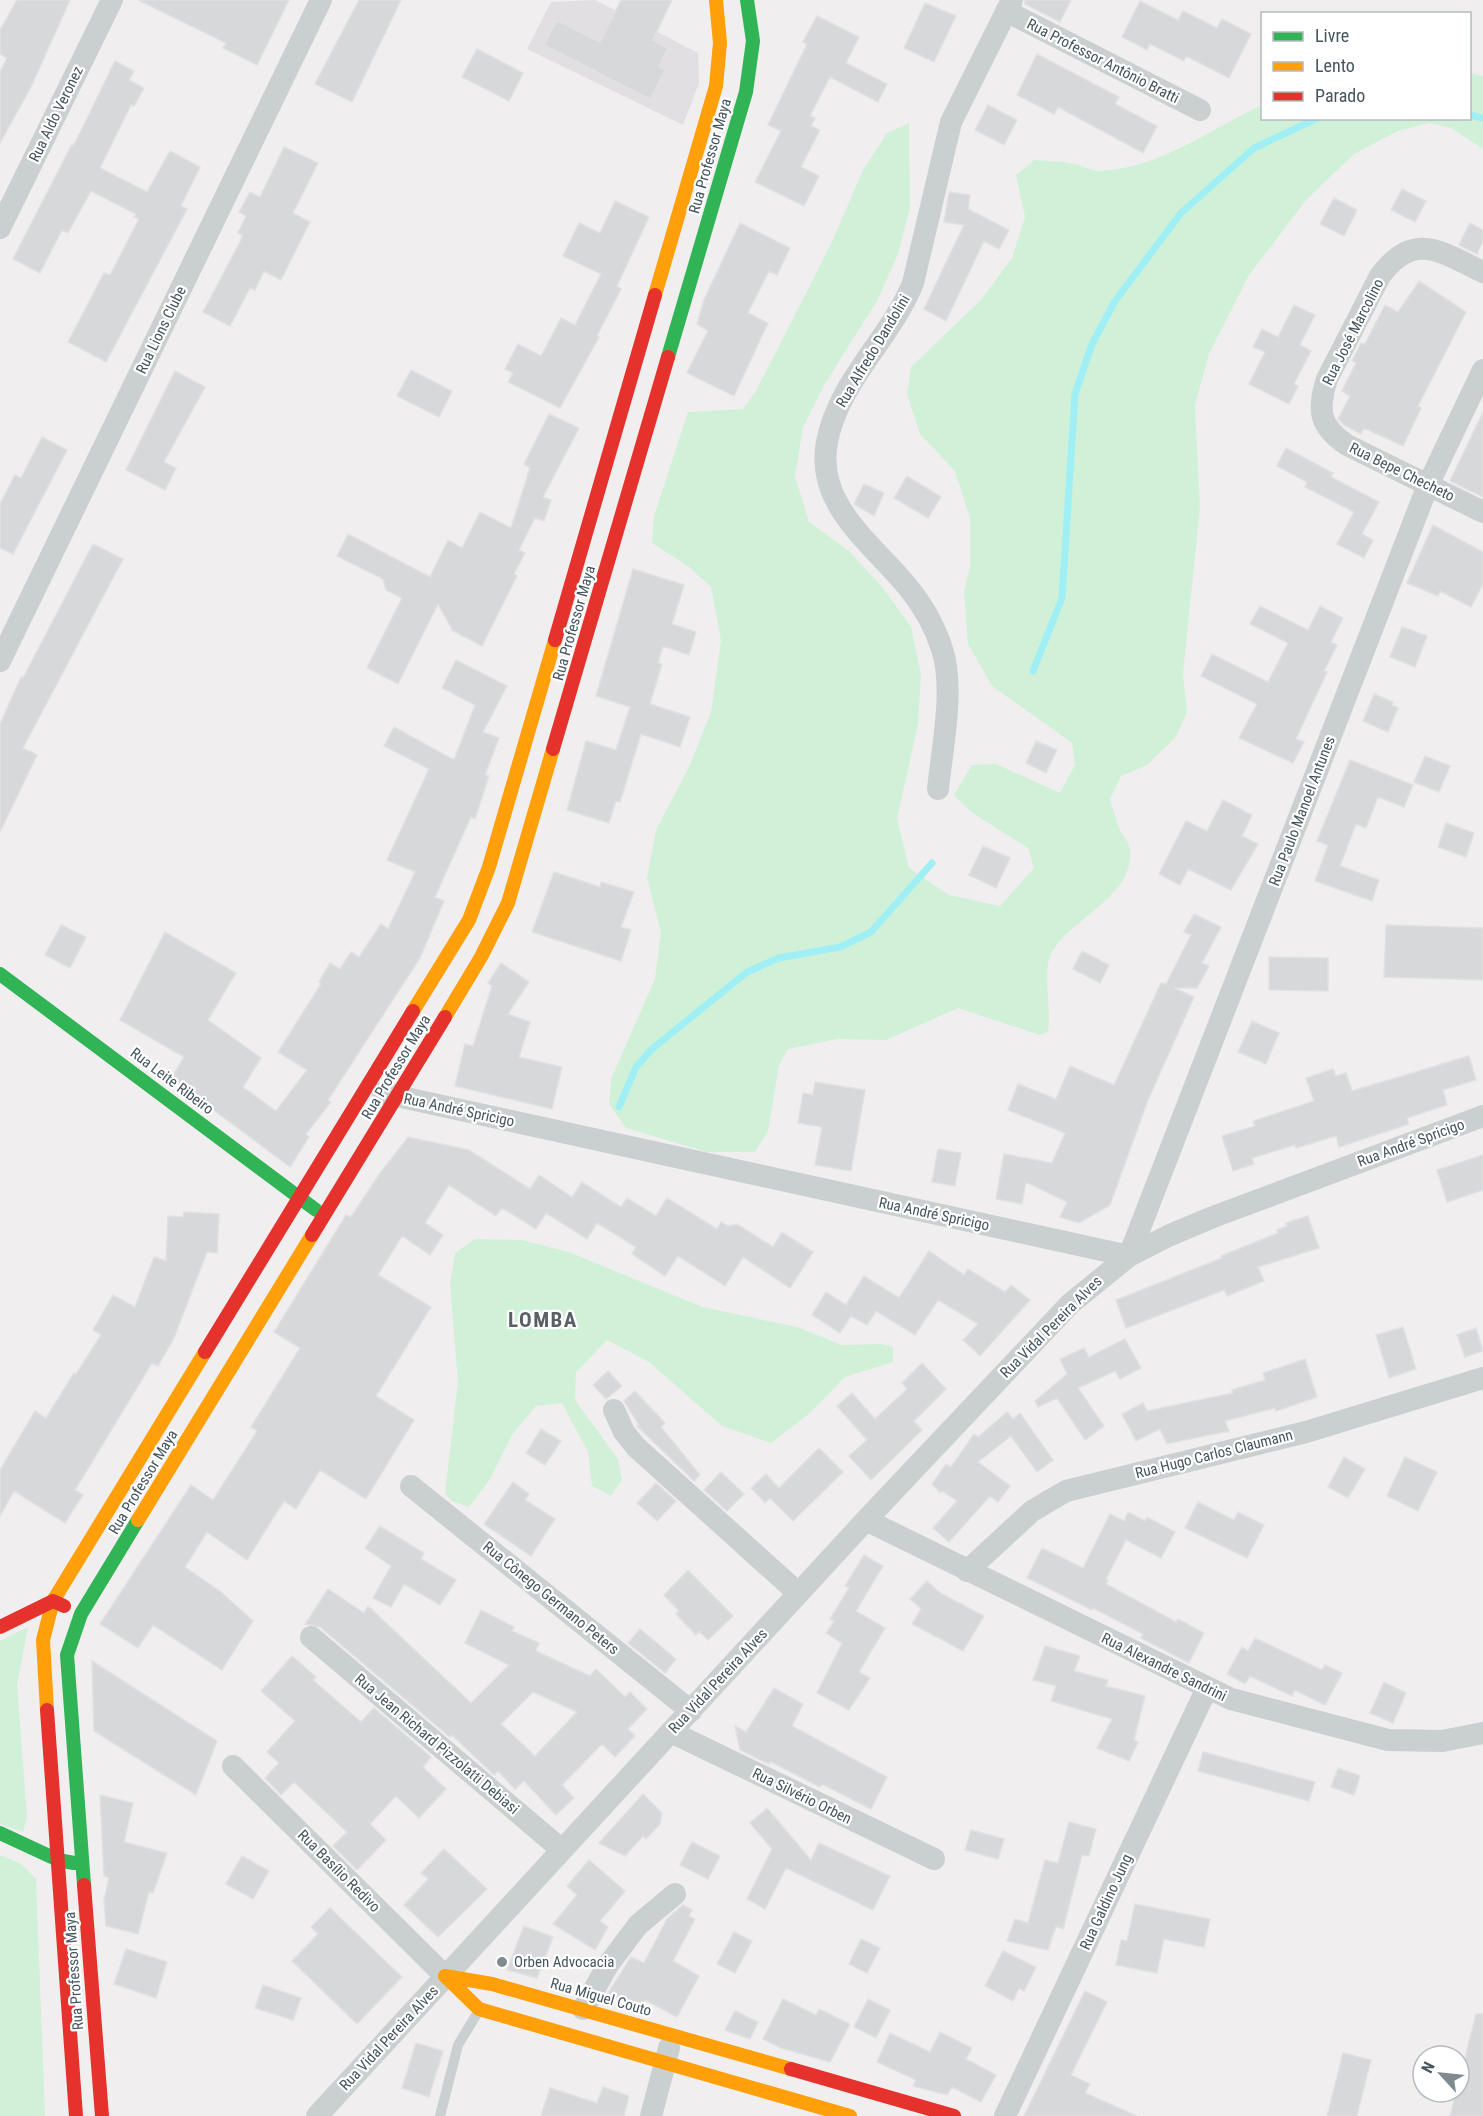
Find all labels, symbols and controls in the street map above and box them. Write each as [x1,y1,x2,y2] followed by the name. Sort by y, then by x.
[1261,12,1471,120] legend
[1024,15,1182,107] street label: Rua Professor Antônio Bratti
[1315,25,1349,46] text: Livre
[1315,55,1355,76] text: Lento
[25,63,87,165] street label: Rua Aldo Veronez
[1315,85,1365,106] text: Parado
[685,96,735,216] street label: Rua Professor Maya
[1318,276,1388,388] street label: Rua José Marcolino
[132,283,190,377] street label: Rua Lions Clube
[832,291,914,411] street label: Rua Alfredo Dandolini
[1346,439,1458,505] street label: Rua Bepe Checheto
[549,563,599,683] street label: Rua Professor Maya
[1265,733,1339,888] street label: Rua Paulo Manoel Antunes
[358,1012,434,1122] street label: Rua Professor Maya
[127,1044,217,1118] street label: Rua Leite Ribeiro
[402,1089,516,1131] street label: Rua André Spricigo
[1355,1115,1467,1171] street label: Rua André Spricigo
[877,1193,991,1235] street label: Rua André Spricigo
[996,1272,1106,1382] street label: Rua Vidal Pereira Alves
[508,1308,578,1332] district label: LOMBA
[1133,1426,1295,1482] street label: Rua Hugo Carlos Claumann
[105,1427,181,1537] street label: Rua Professor Maya
[479,1538,623,1659] street label: Rua Cônego Germano Peters
[665,1625,771,1737] street label: Rua Vidal Pereira Alves
[1099,1629,1229,1705] street label: Rua Alexandre Sandrini
[351,1670,523,1818] street label: Rua Jean Richard Pizzolatti Debiasi
[749,1764,855,1828] street label: Rua Silvério Orben
[294,1826,384,1916] street label: Rua Basílio Redivo
[1076,1851,1136,1953] street label: Rua Galdino Jung
[61,1911,87,2031] street label: Rua Professor Maya
[514,1953,614,1971] place label: Orben Advocacia
[495,1955,509,1969] marker: Orben Advocacia
[548,1974,654,2020] street label: Rua Miguel Couto
[336,1982,442,2094] street label: Rua Vidal Pereira Alves
[1411,2044,1471,2104] north arrow
[1417,2059,1439,2076] text: N

